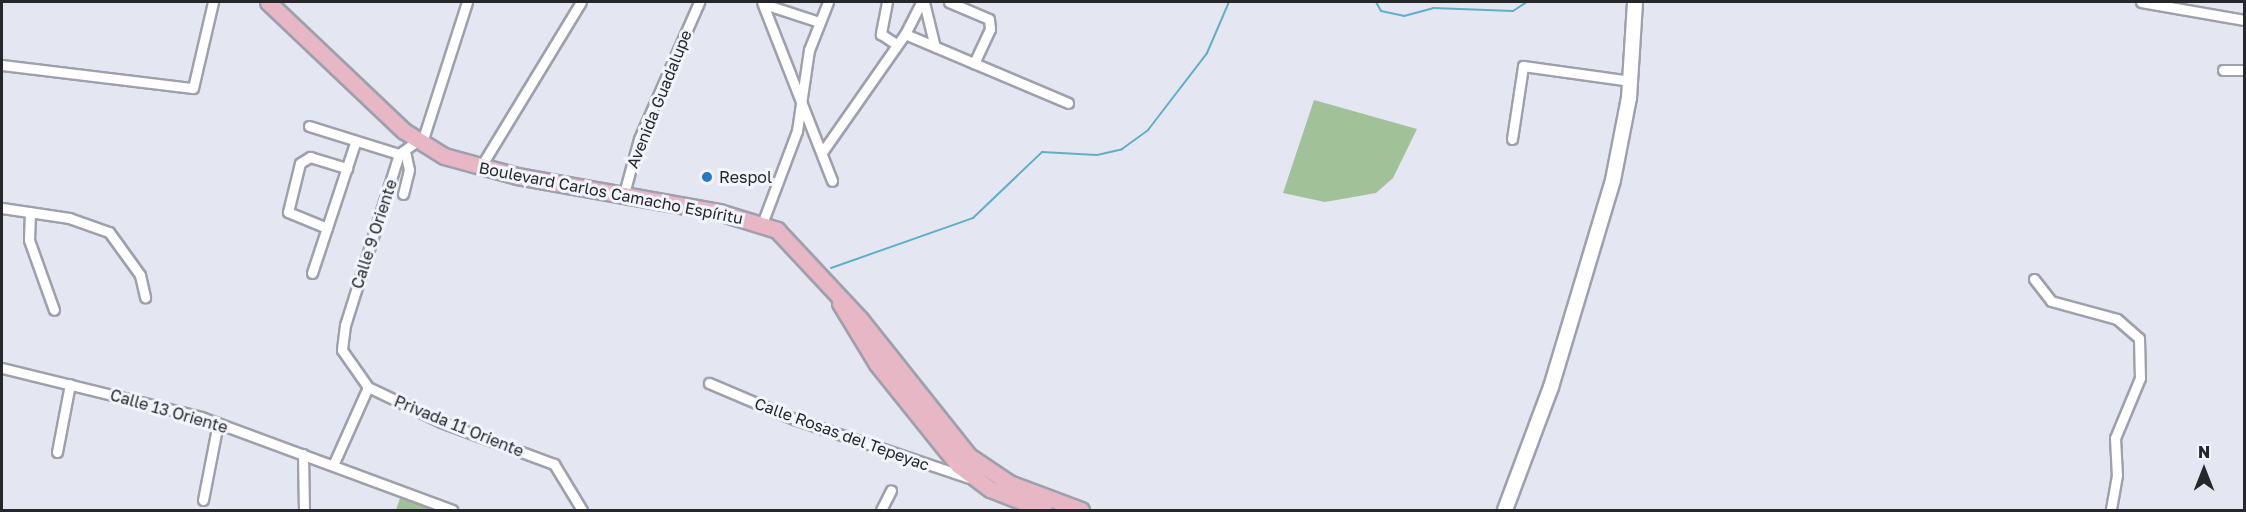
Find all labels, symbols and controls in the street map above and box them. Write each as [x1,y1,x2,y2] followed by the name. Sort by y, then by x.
[622,27,696,171] street label: Avenida Guadalupe
[477,158,745,228] street label: Boulevard Carlos Camacho Espíritu
[719,167,772,187] place label: Respol
[700,170,714,184] marker: Respol
[347,177,401,291] street label: Calle 9 Oriente
[108,385,230,437] street label: Calle 13 Oriente
[391,391,527,461] street label: Privada 11 Oriente
[752,393,932,475] street label: Calle Rosas del Tepeyac
[2174,440,2234,500] north arrow
[2198,442,2210,462] text: N

